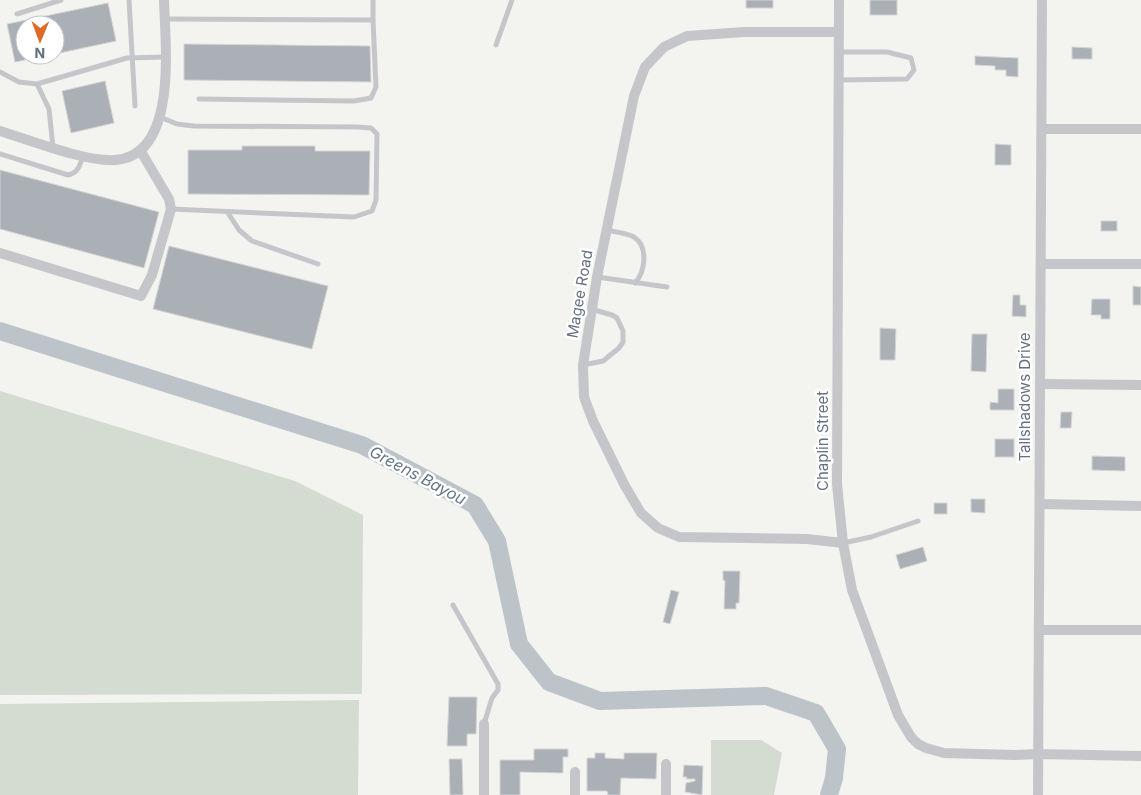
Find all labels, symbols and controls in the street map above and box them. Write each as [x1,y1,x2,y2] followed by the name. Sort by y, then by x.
[15,15,65,65] north arrow
[34,45,45,62] text: N
[562,248,597,339] street label: Magee Road
[1015,332,1034,462] street label: Tallshadows Drive
[813,391,832,491] street label: Chaplin Street
[366,441,470,509] water label: Greens Bayou

